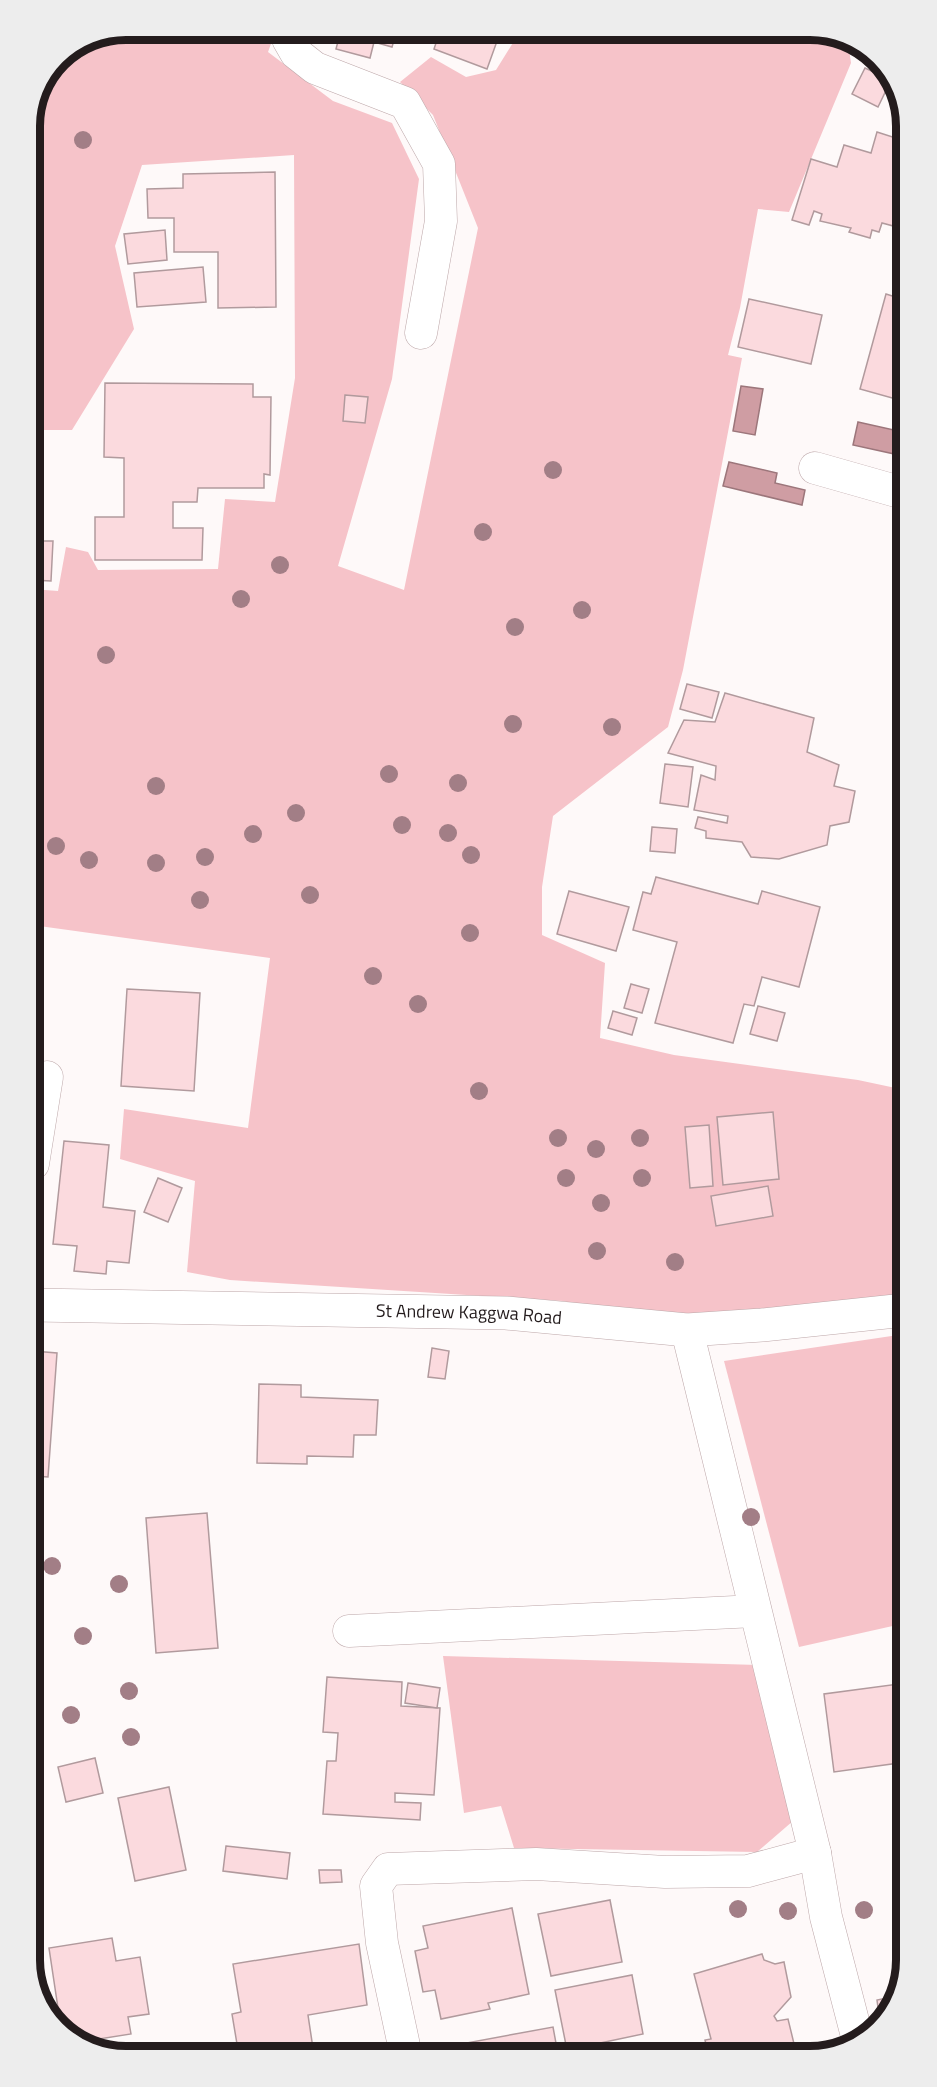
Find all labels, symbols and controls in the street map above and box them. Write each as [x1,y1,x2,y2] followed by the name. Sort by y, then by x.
[376,1297,563,1331] street label: St Andrew Kaggwa Road

